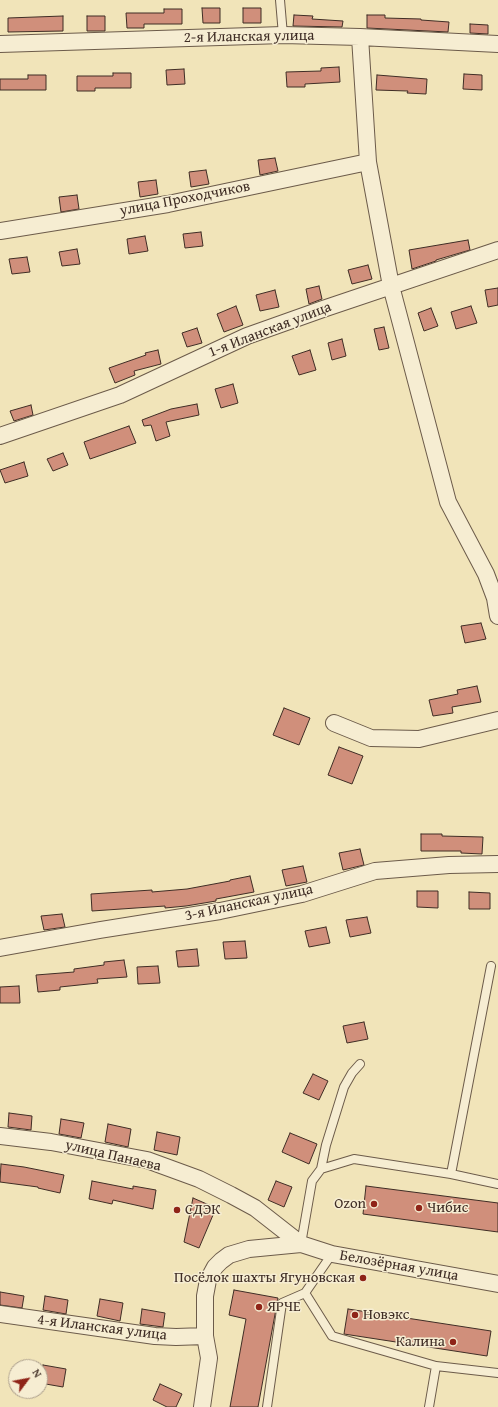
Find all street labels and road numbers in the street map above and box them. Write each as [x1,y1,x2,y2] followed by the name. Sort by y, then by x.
[184,27,314,47] street label: 2-я Иланская улица
[118,178,252,220] street label: улица Проходчиков
[206,298,334,362] street label: 1-я Иланская улица
[183,881,315,925] street label: 3-я Иланская улица
[63,1136,163,1176] street label: улица Панаева
[338,1247,460,1285] street label: Белозёрная улица
[36,1311,168,1345] street label: 4-я Иланская улица

